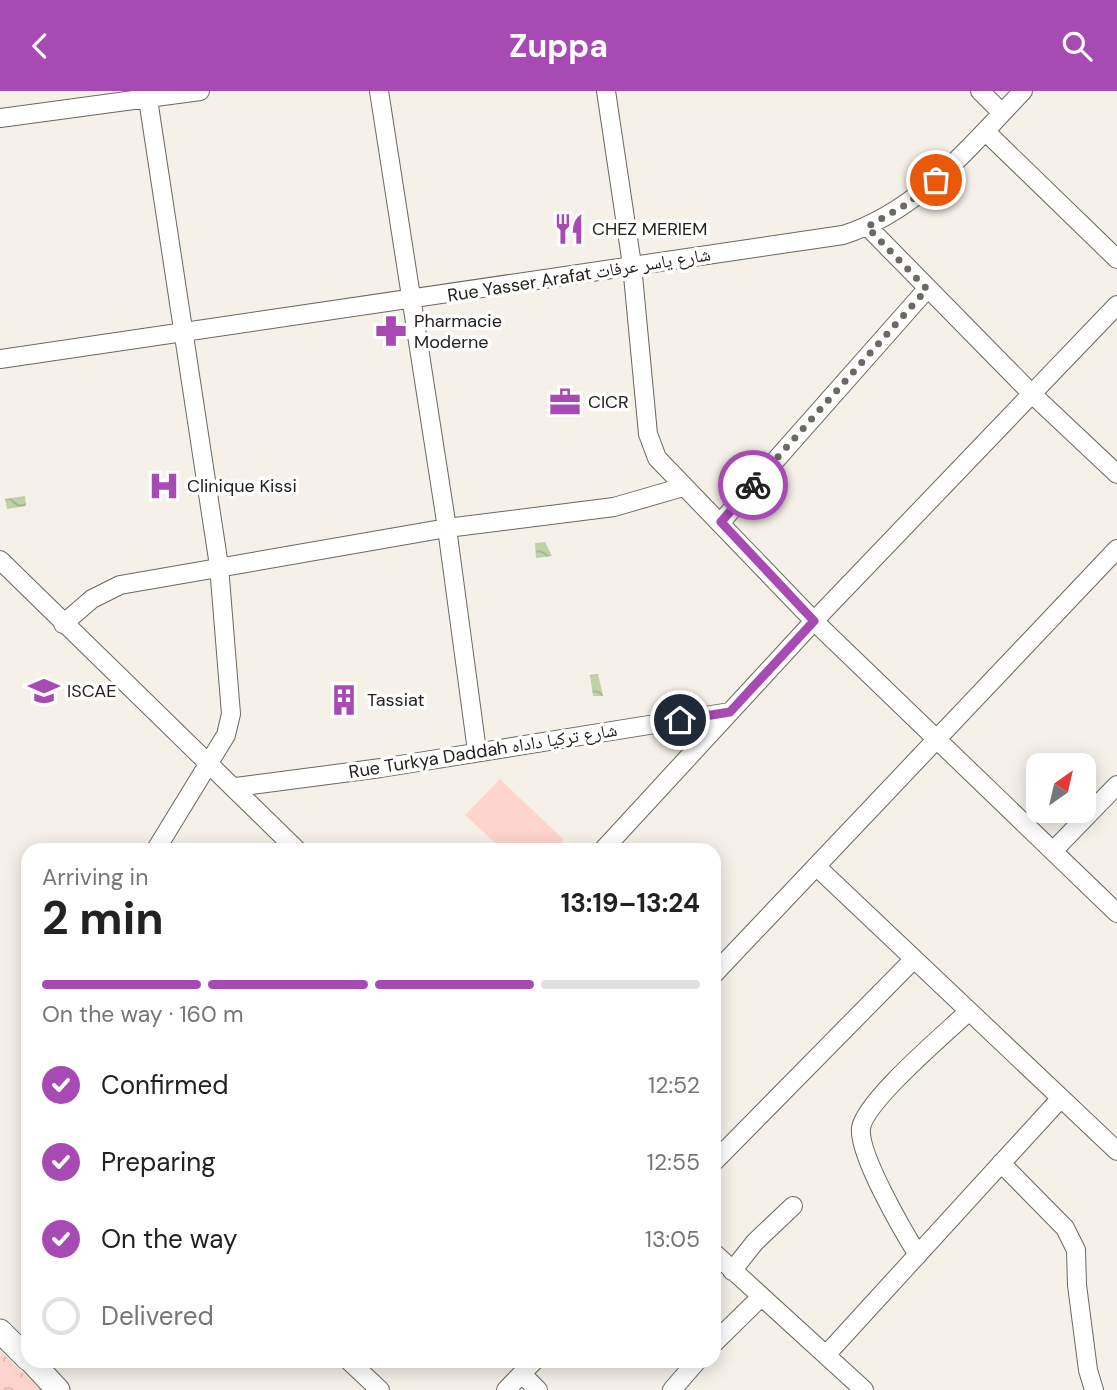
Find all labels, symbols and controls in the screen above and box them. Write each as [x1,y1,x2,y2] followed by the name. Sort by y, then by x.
[509,25,608,67] text: Zuppa
[21,27,59,65] icon: back
[1058,27,1096,65] icon: search
[906,150,966,210] pin
[917,161,955,199] icon: bag
[552,212,586,246] restaurant icon: CHEZ MERIEM
[592,217,707,241] place label: CHEZ MERIEM
[446,242,712,308] street label: Rue Yasser Arafat شارع ياسر عرفات
[414,309,502,354] place label: Pharmacie Moderne
[374,314,408,348] pharmacy icon: Pharmacie Moderne
[548,385,582,419] office icon: CICR
[588,390,629,414] place label: CICR
[718,450,788,520] courier
[734,466,772,504] icon: bike
[147,469,181,503] hospital icon: Clinique Kissi
[187,474,297,498] place label: Clinique Kissi
[27,674,61,708] school or university icon: ISCAE
[67,679,116,703] place label: ISCAE
[327,683,361,717] building icon: Tassiat
[367,688,425,712] place label: Tassiat
[650,690,710,750] pin
[661,701,699,739] icon: home
[347,718,619,784] street label: Rue Turkya Daddah شارع تركيا داداه
[1026,753,1096,823] north arrow
[1026,753,1096,823] map controls
[42,862,148,892] text: Arriving in
[561,886,700,920] text: 13:19–13:24
[42,888,164,948] text: 2 min
[42,999,243,1029] text: On the way · 160 m
[42,1066,80,1104] icon: check
[101,1068,228,1102] text: Confirmed
[648,1070,700,1100] text: 12:52
[42,1143,80,1181] icon: check
[101,1145,216,1179] text: Preparing
[647,1147,700,1177] text: 12:55
[42,1220,80,1258] icon: check
[101,1222,237,1256] text: On the way
[645,1224,700,1254] text: 13:05
[101,1299,214,1333] text: Delivered

